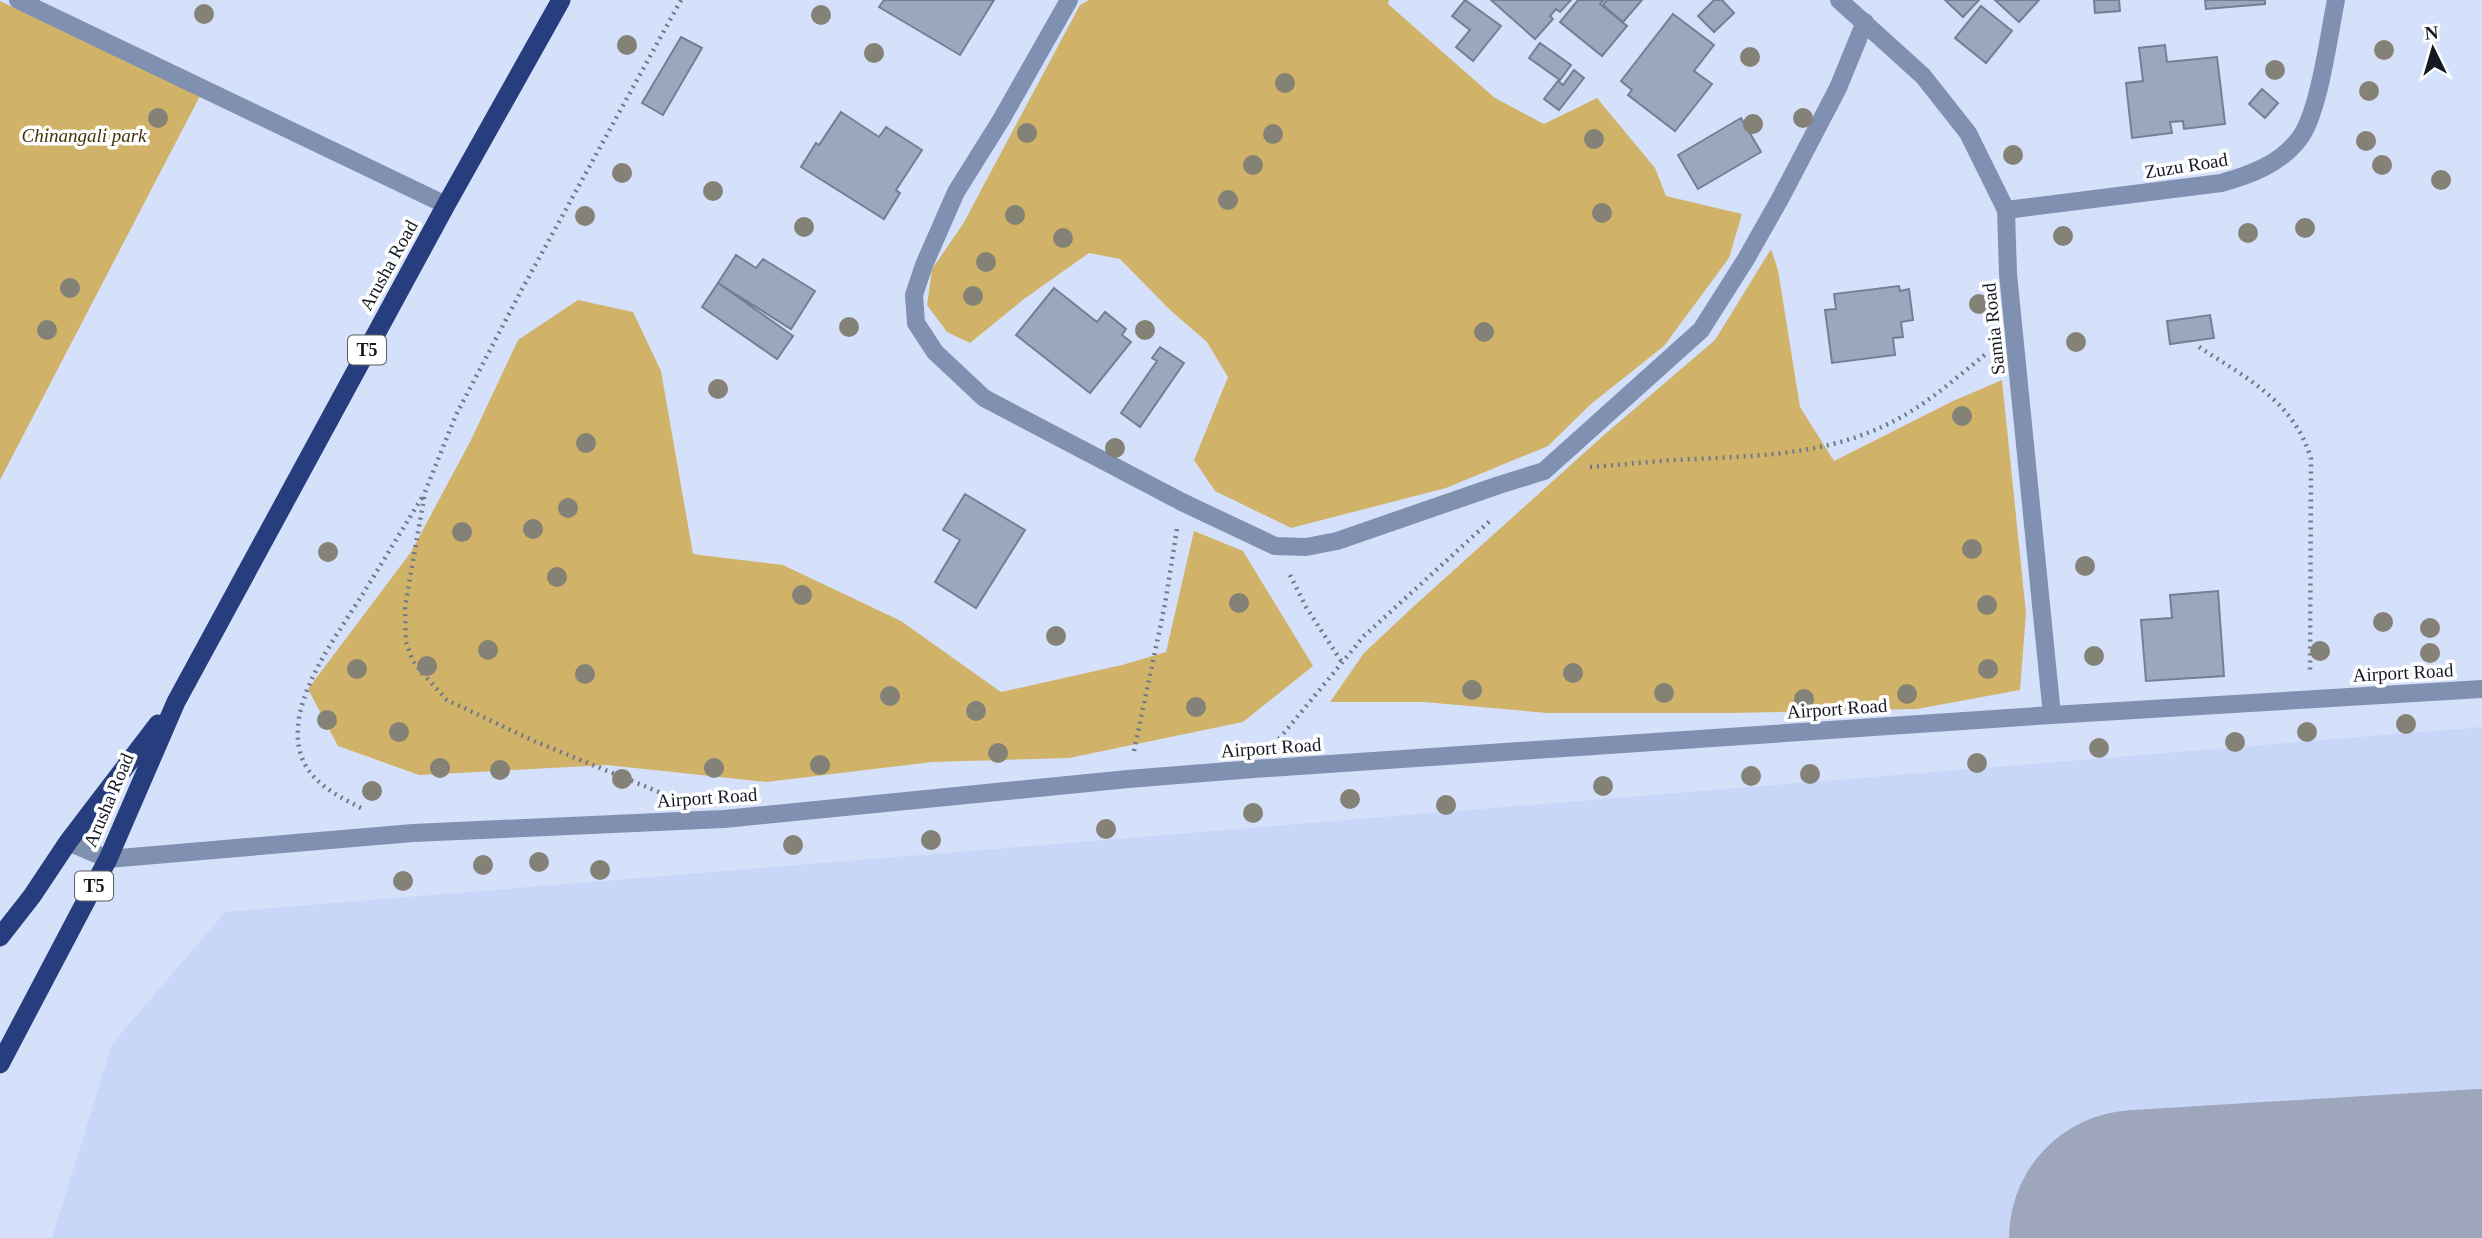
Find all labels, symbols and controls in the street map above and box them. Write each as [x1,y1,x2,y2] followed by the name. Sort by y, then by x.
[2398,14,2468,84] north arrow
[2424,21,2440,44] text: N
[21,125,147,146] park label: Chinangali park
[2143,148,2230,182] street label: Zuzu Road
[355,216,422,314] street label: Arusha Road
[1978,281,2009,376] street label: Samia Road
[348,336,386,364] road number: T5
[2352,659,2454,686] street label: Airport Road
[1786,694,1889,722] street label: Airport Road
[1220,733,1323,761] street label: Airport Road
[79,750,138,850] street label: Arusha Road
[656,783,759,811] street label: Airport Road
[75,872,113,900] road number: T5

